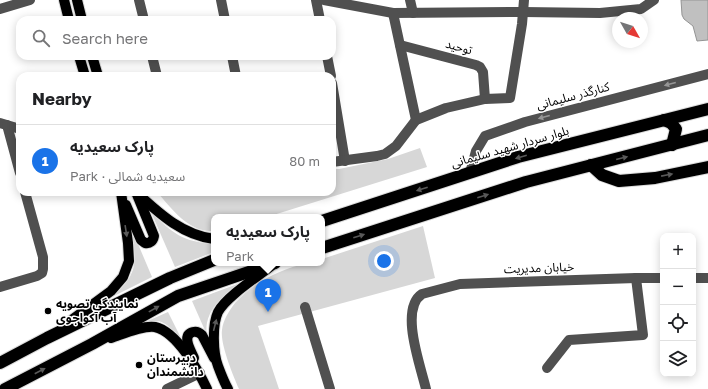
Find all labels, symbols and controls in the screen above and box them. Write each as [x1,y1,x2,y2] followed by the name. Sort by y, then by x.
[612,12,648,48] north arrow
[16,16,336,60] search box
[30,27,52,49] icon: search
[62,29,148,47] text: Search here
[444,36,475,57] street label: توحید
[535,78,612,113] street label: کنارگذر سلیمانی
[664,81,676,87] one-way arrow
[32,88,92,109] text: Nearby
[538,114,550,120] one-way arrow
[449,123,571,171] street label: بلوار سردار شهید سلیمانی
[70,137,154,155] text: پارک سعیدیه
[42,153,48,169] text: 1
[289,153,320,169] text: 80 m
[515,154,527,160] one-way arrow
[615,154,628,160] one-way arrow
[70,168,185,184] text: Park · سعیدیه شمالی
[661,172,673,178] one-way arrow
[416,186,428,192] one-way arrow
[477,193,489,199] one-way arrow
[211,214,325,266] popup
[226,222,310,240] text: پارک سعیدیه
[123,224,129,237] one-way arrow
[353,233,365,239] one-way arrow
[660,233,696,377] map controls
[660,233,696,269] button: +
[226,248,254,264] text: Park
[374,251,394,271] your location
[504,259,574,276] street label: خیابان مدیریت
[660,269,696,305] button: −
[255,279,281,312] pin: 1
[56,296,139,325] place label: نمایندگی تصویه آب آکواجوی
[660,305,696,341] button: locate
[43,306,53,316] marker: نمایندگی تصویه آب آکواجوی
[148,306,160,313] one-way arrow
[212,318,218,330] one-way arrow
[660,341,696,377] button: layers
[147,350,204,379] place label: دبیرستان دانشمندان
[134,360,144,370] marker: دبیرستان دانشمندان
[34,368,46,374] one-way arrow

